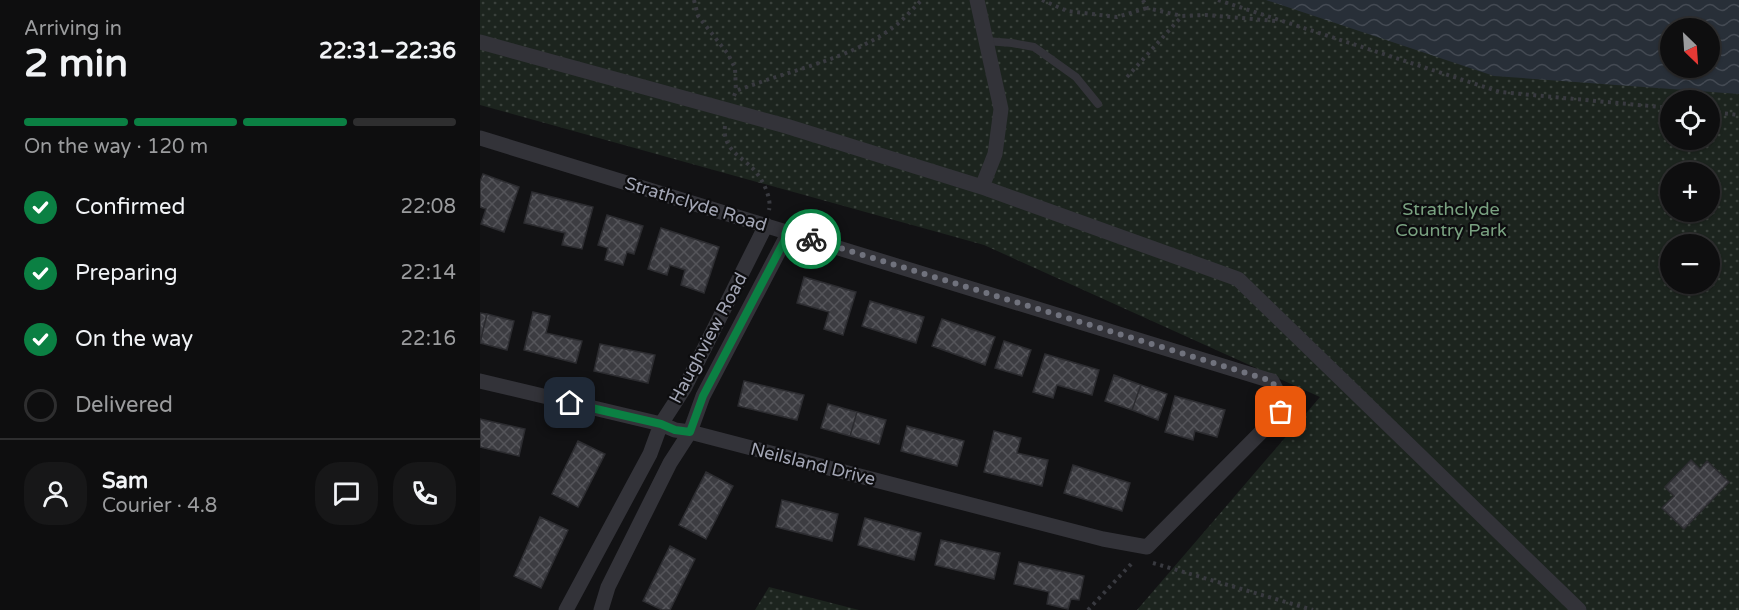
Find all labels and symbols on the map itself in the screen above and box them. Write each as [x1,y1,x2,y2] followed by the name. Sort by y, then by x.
[1660,18,1720,78] north arrow
[622,172,770,236] street label: Strathclyde Road
[1395,198,1507,241] park label: Strathclyde Country Park
[781,209,841,269] courier
[664,269,752,407] street label: Haughview Road
[544,377,595,428] pin
[1255,386,1306,437] pin
[748,438,878,490] street label: Neilsland Drive

